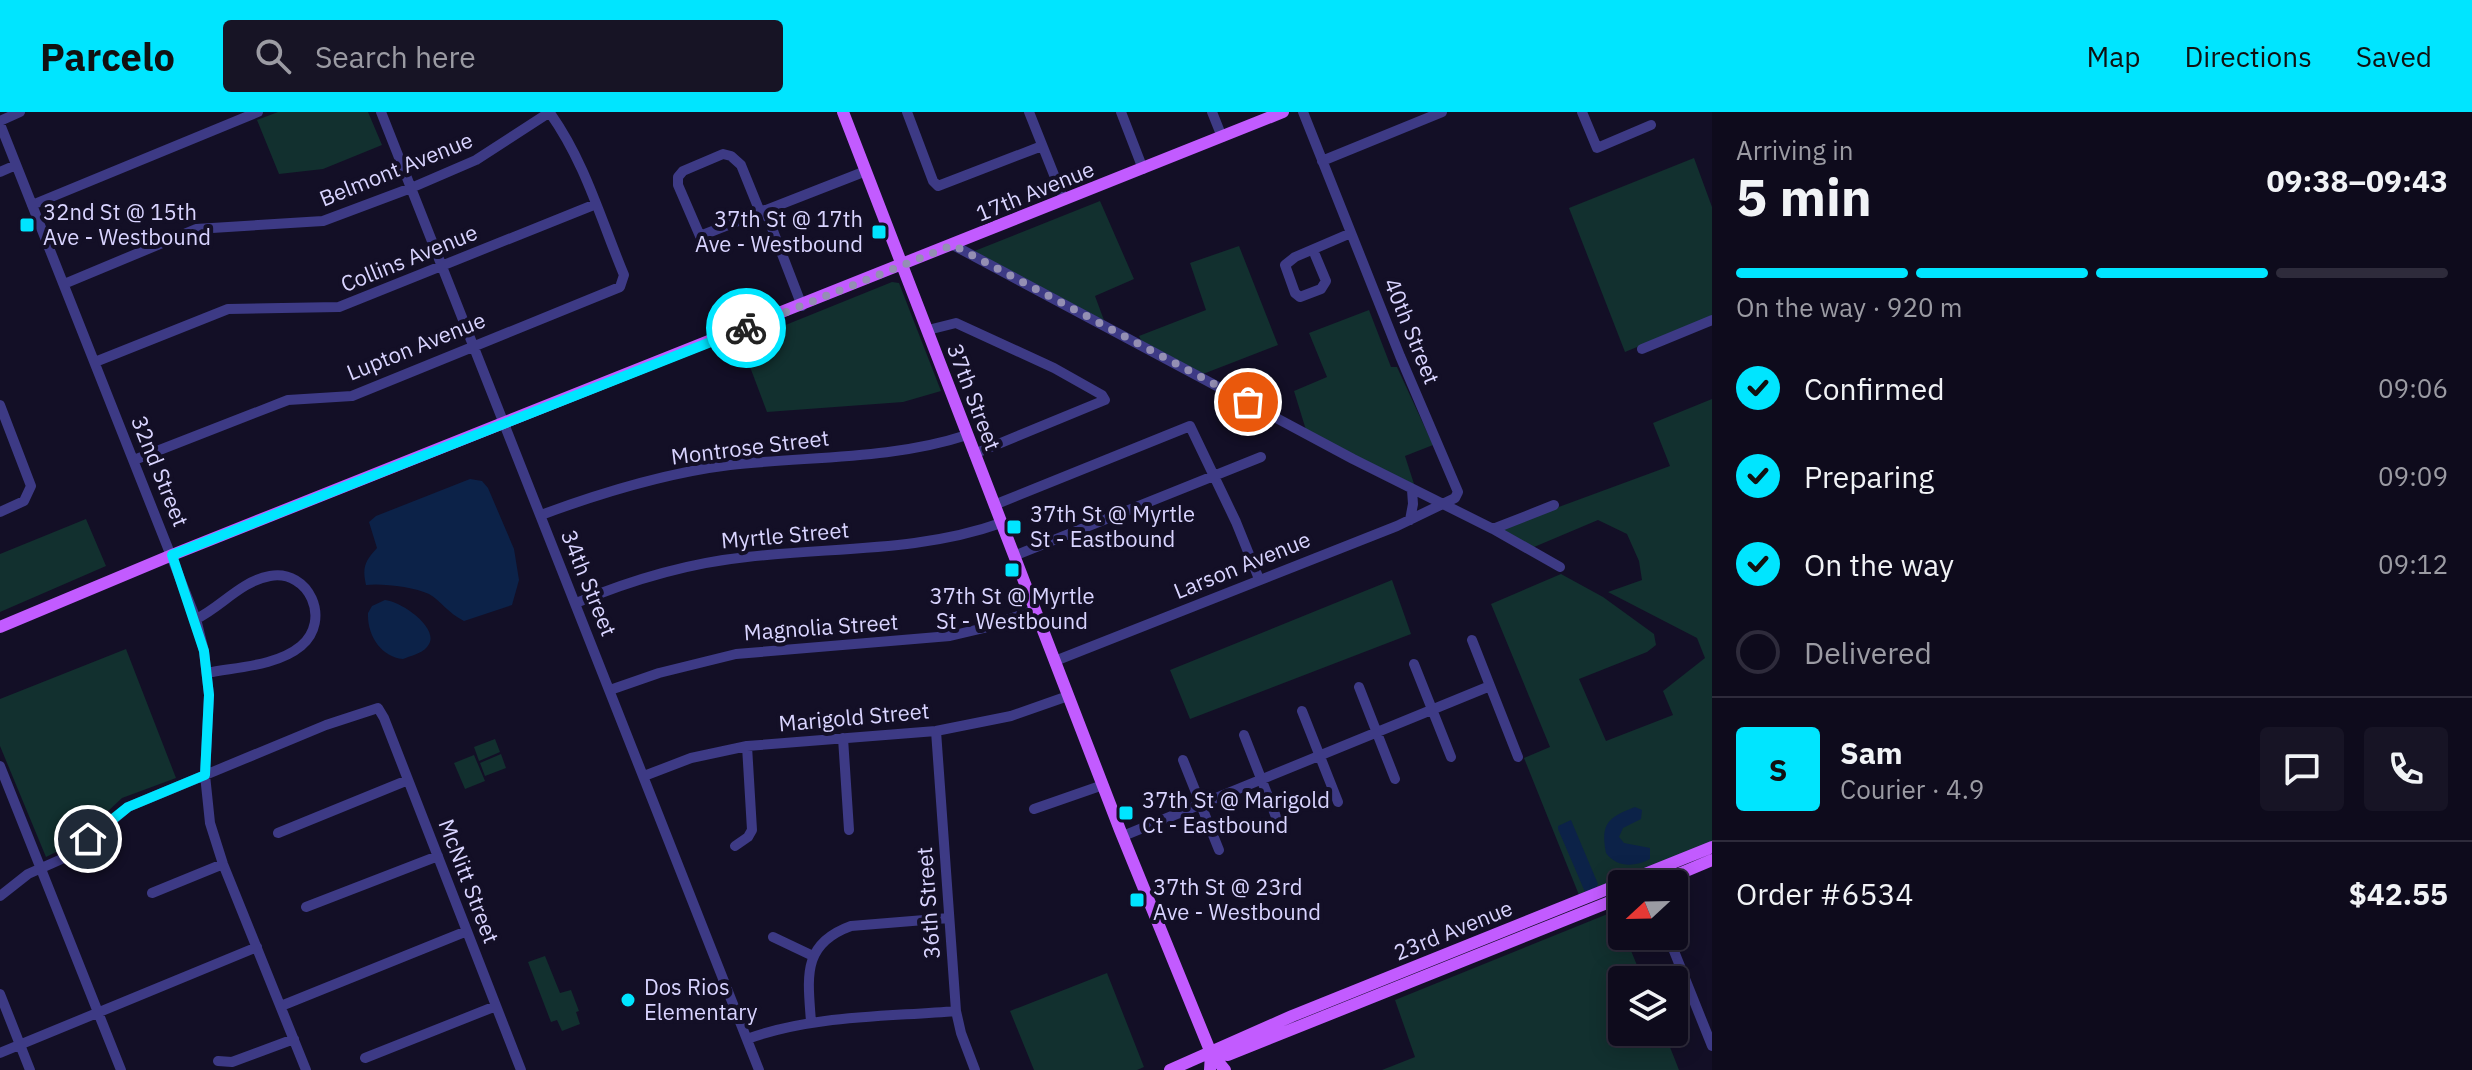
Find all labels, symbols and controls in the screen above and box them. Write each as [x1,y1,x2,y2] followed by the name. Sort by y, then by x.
[223,20,783,92] search box
[40,32,175,81] text: Parcelo
[251,34,295,78] icon: search
[315,37,476,76] text: Search here
[2086,38,2140,75] text: Map
[2184,38,2312,75] text: Directions
[2356,38,2432,75] text: Saved
[315,125,477,212] street label: Belmont Avenue
[1736,133,1853,167] text: Arriving in
[971,154,1098,227] street label: 17th Avenue
[2267,161,2448,200] text: 09:38–09:43
[1736,163,1872,230] text: 5 min
[43,197,211,251] place label: 32nd St @ 15th Ave - Westbound
[695,204,863,258] place label: 37th St @ 17th Ave - Westbound
[18,216,36,234] marker: 32nd St @ 15th Ave - Westbound
[336,217,482,298] street label: Collins Avenue
[870,223,888,241] marker: 37th St @ 17th Ave - Westbound
[1378,273,1447,388] street label: 40th Street
[706,288,786,368] courier
[1736,290,1962,324] text: On the way · 920 m
[342,305,489,387] street label: Lupton Avenue
[724,306,768,350] icon: bike
[941,339,1008,454] street label: 37th Street
[1736,366,1780,410] icon: check
[1214,368,1282,436] pin
[1804,369,1945,408] text: Confirmed
[2378,371,2448,405] text: 09:06
[1226,380,1270,424] icon: bag
[125,411,196,531] street label: 32nd Street
[669,422,831,471] street label: Montrose Street
[1736,454,1780,498] icon: check
[1804,457,1934,496] text: Preparing
[2378,459,2448,493] text: 09:09
[1030,499,1195,553] place label: 37th St @ Myrtle St - Eastbound
[720,514,850,555] street label: Myrtle Street
[1005,518,1023,536] marker: 37th St @ Myrtle St - Eastbound
[1169,524,1314,605] street label: Larson Avenue
[555,525,624,640] street label: 34th Street
[1736,542,1780,586] icon: check
[1804,545,1954,584] text: On the way
[2378,547,2448,581] text: 09:12
[1003,561,1021,579] marker: 37th St @ Myrtle St - Westbound
[929,581,1095,635] place label: 37th St @ Myrtle St - Westbound
[743,607,899,646] street label: Magnolia Street
[1804,633,1932,672] text: Delivered
[777,695,931,738] street label: Marigold Street
[2260,727,2344,811] button: chat
[2364,727,2448,811] button: phone
[1840,733,1903,772] text: Sam
[1769,750,1787,789] text: S
[1840,772,1984,806] text: Courier · 4.9
[1142,785,1330,839] place label: 37th St @ Marigold Ct - Eastbound
[1117,804,1135,822] marker: 37th St @ Marigold Ct - Eastbound
[54,805,122,873] pin
[432,815,506,947] street label: McNitt Street
[66,817,110,861] icon: home
[909,846,946,960] street label: 36th Street
[1608,870,1688,950] north arrow
[1608,870,1688,1046] map controls
[1153,872,1321,926] place label: 37th St @ 23rd Ave - Westbound
[1736,874,1913,913] text: Order #6534
[2349,874,2448,913] text: $42.55
[1128,891,1146,909] marker: 37th St @ 23rd Ave - Westbound
[1389,893,1517,967] street label: 23rd Avenue
[1608,966,1688,1046] button: layers
[644,972,757,1026] place label: Dos Rios Elementary
[619,991,637,1009] marker: Dos Rios Elementary

